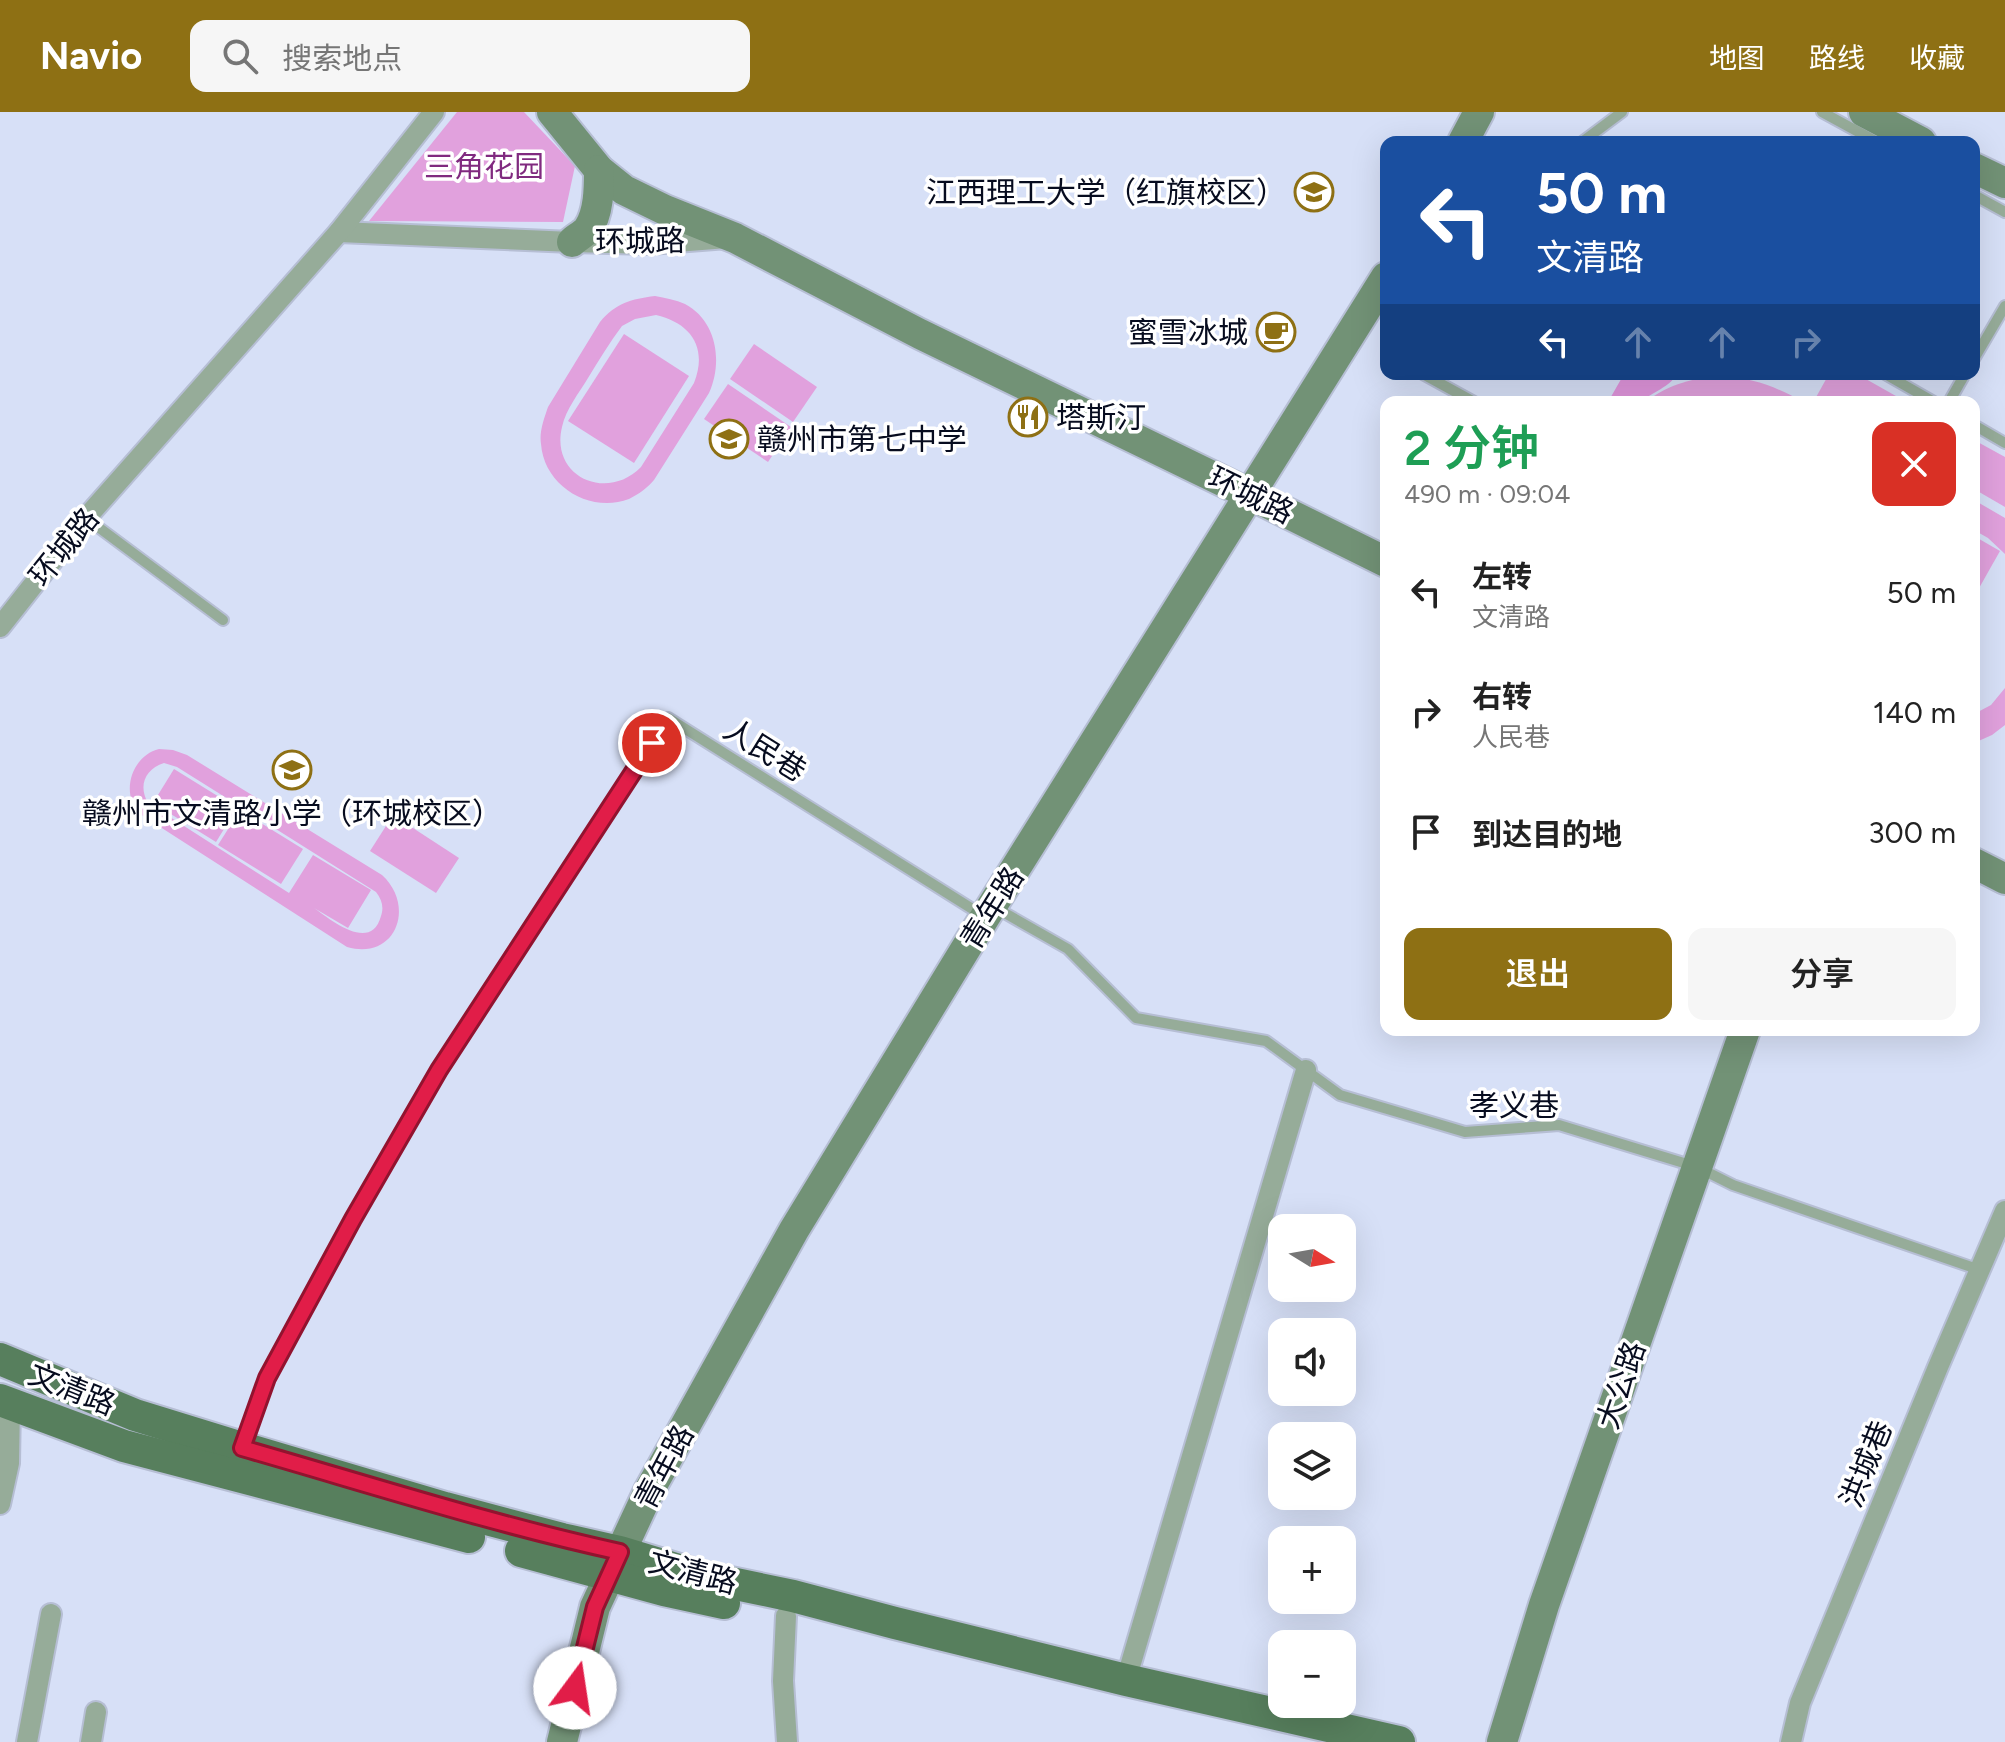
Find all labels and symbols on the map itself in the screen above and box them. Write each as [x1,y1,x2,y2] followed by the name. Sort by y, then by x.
[424,148,544,185] park label: 三角花园
[1293,171,1335,213] school or university icon: 江西理工大学（红旗校区）
[926,174,1286,211] place label: 江西理工大学（红旗校区）
[595,222,685,260] street label: 环城路
[1255,311,1297,353] cafe icon: 蜜雪冰城
[1128,314,1248,351] place label: 蜜雪冰城
[1007,396,1049,438] restaurant icon: 塔斯汀
[1056,399,1146,436] place label: 塔斯汀
[708,418,750,460] school or university icon: 赣州市第七中学
[757,421,967,458] place label: 赣州市第七中学
[1202,459,1300,531] street label: 环城路
[21,500,107,594] street label: 环城路
[618,709,686,777] pin
[717,710,813,790] street label: 人民巷
[271,749,313,791] school or university icon: 赣州市文清路小学（环城校区）
[82,795,502,832] place label: 赣州市文清路小学（环城校区）
[952,860,1032,956] street label: 青年路
[1469,1087,1559,1124] street label: 孝义巷
[1268,1214,1356,1302] north arrow
[1589,1336,1653,1434] street label: 大公路
[23,1355,121,1423] street label: 文清路
[1832,1415,1900,1513] street label: 洪城巷
[627,1419,701,1515] street label: 青年路
[645,1542,741,1602] street label: 文清路
[533,1646,617,1730] position arrow

